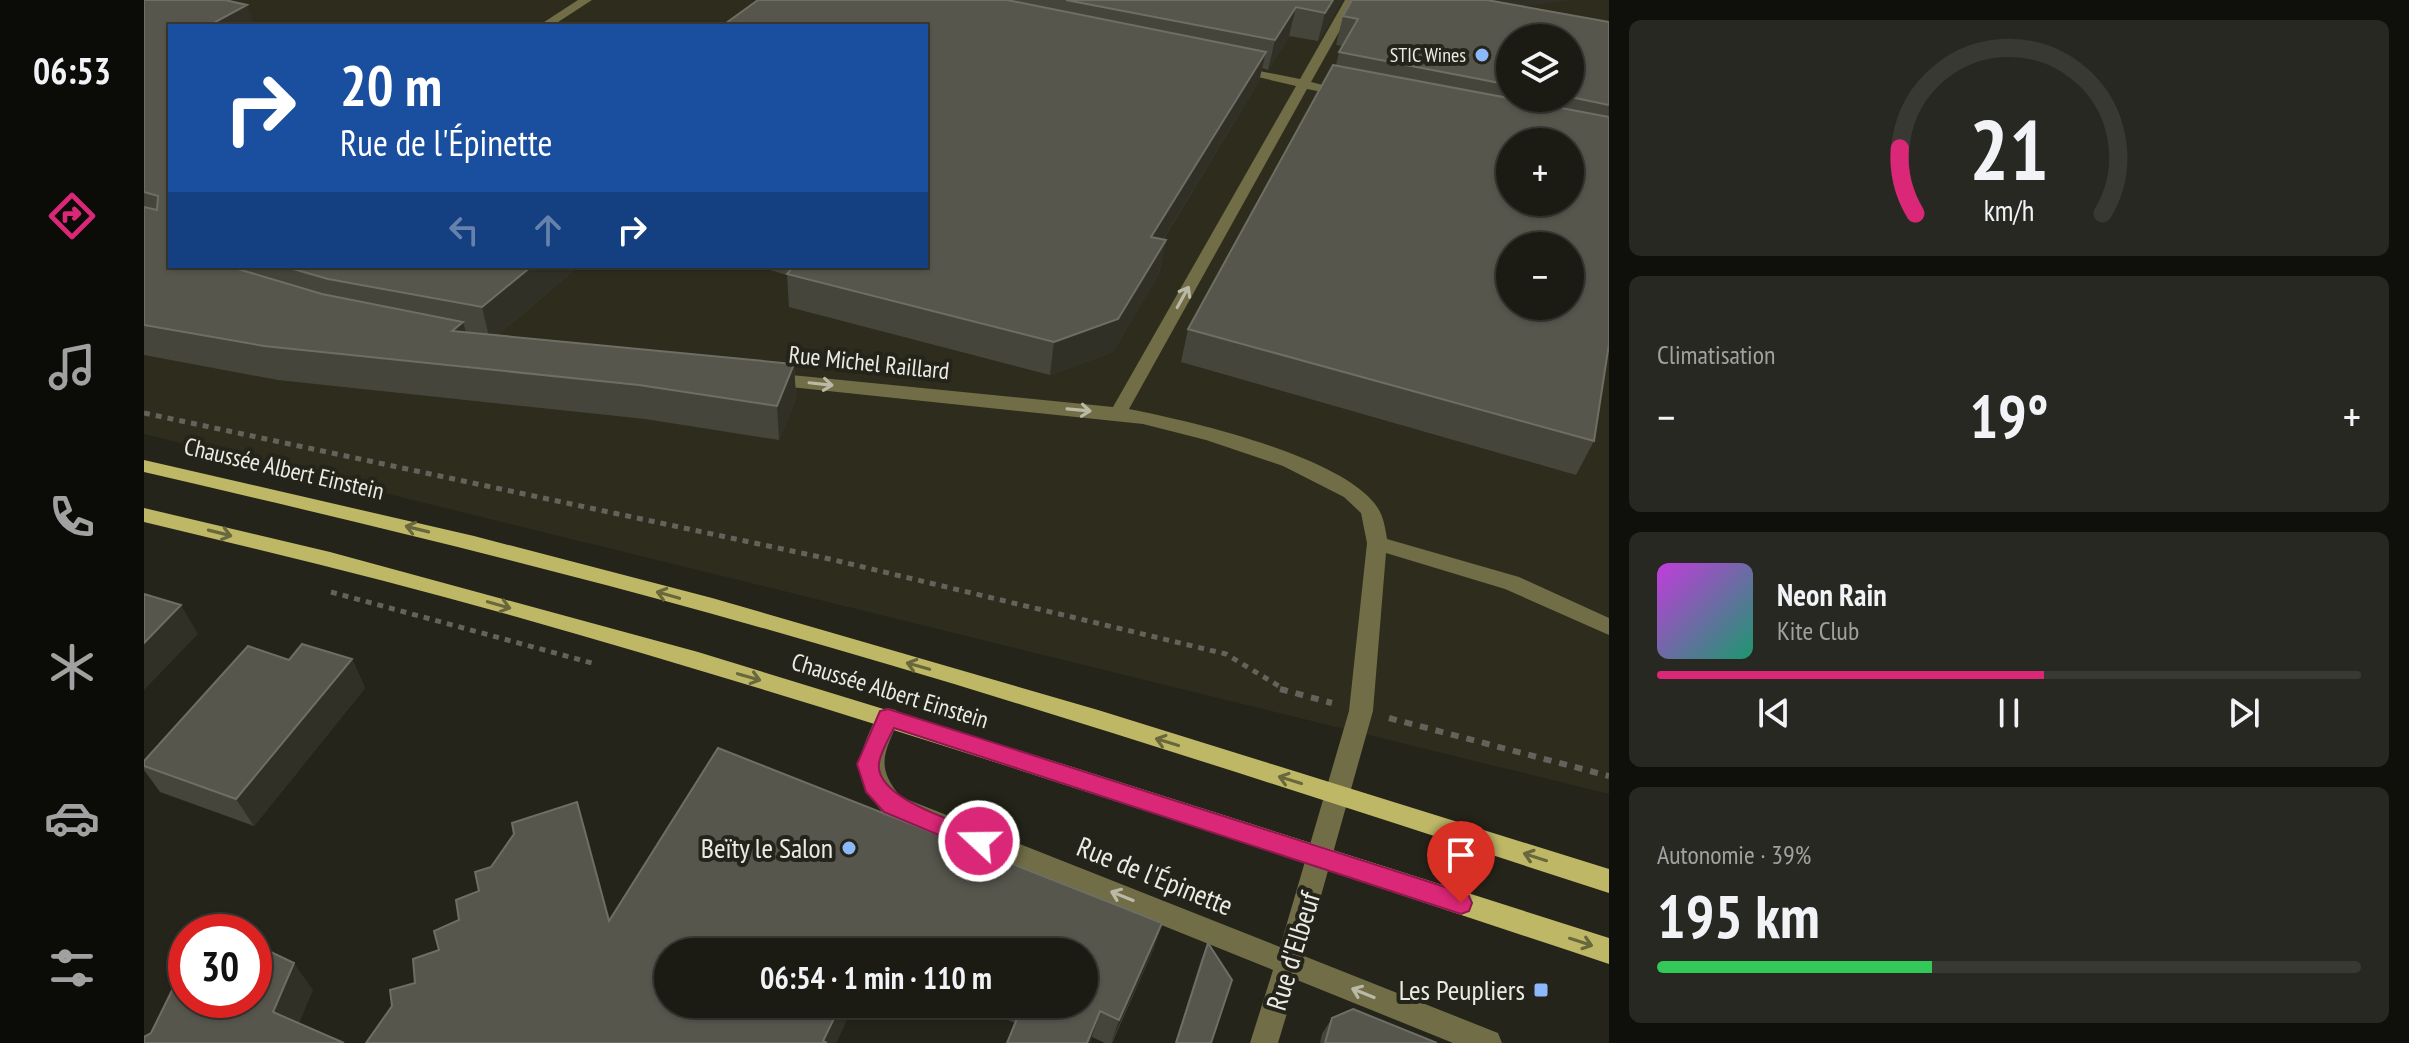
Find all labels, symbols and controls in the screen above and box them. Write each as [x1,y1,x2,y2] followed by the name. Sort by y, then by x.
[1496,24,1584,320] map controls
[1496,24,1584,112] button: layers
[1390,42,1466,68] place label: STIC Wines
[1473,46,1491,64] marker: STIC Wines
[33,47,111,94] text: 06:53
[340,49,442,121] text: 20 m
[208,56,312,160] icon: right
[1969,94,2049,202] text: 21
[340,119,552,166] text: Rue de l'Épinette
[1496,128,1584,216] button: +
[44,188,100,244] icon: directions
[1984,192,2034,229] text: km/h
[442,208,486,252] icon: left
[526,208,570,252] icon: ahead
[610,208,654,252] icon: right
[1496,232,1584,320] button: −
[1175,286,1191,309] one-way arrow
[1657,338,1775,371] text: Climatisation
[44,339,100,395] icon: music
[787,339,951,386] street label: Rue Michel Raillard
[807,377,834,392] one-way arrow
[1969,377,2049,455] text: 19°
[1657,388,1675,445] text: −
[2343,388,2361,445] text: +
[1065,403,1092,418] one-way arrow
[181,430,387,507] street label: Chaussée Albert Einstein
[44,489,100,545] icon: phone
[404,520,430,535] one-way arrow
[207,527,232,542] one-way arrow
[1777,575,1887,614] text: Neon Rain
[656,587,682,602] one-way arrow
[485,598,511,613] one-way arrow
[1777,614,1859,647] text: Kite Club
[44,639,100,695] icon: climate
[788,646,992,735] street label: Chaussée Albert Einstein
[906,658,932,673] one-way arrow
[735,670,761,685] one-way arrow
[1752,691,1796,735] icon: previous
[1987,691,2031,735] icon: pause
[2222,691,2266,735] icon: next
[1155,734,1180,748] one-way arrow
[1278,772,1304,787] one-way arrow
[44,790,100,846] icon: car
[937,799,1021,883] position arrow
[1427,821,1495,903] pin
[1072,827,1239,924] street label: Rue de l'Épinette
[701,829,833,866] place label: Beïty le Salon
[1439,833,1483,877] icon: arrive
[1657,838,1811,871] text: Autonomie · 39%
[840,839,858,857] marker: Beïty le Salon
[1522,849,1548,864] one-way arrow
[1657,877,1820,955] text: 195 km
[1257,885,1329,1015] street label: Rue d'Elbeuf
[1110,888,1135,902] one-way arrow
[168,914,272,1018] speed limit sign: 30
[1569,936,1594,951] one-way arrow
[44,940,100,996] icon: filters
[760,958,992,997] text: 06:54 · 1 min · 110 m
[1399,971,1525,1008] place label: Les Peupliers
[1532,981,1550,999] marker: Les Peupliers
[1351,985,1376,1000] one-way arrow

